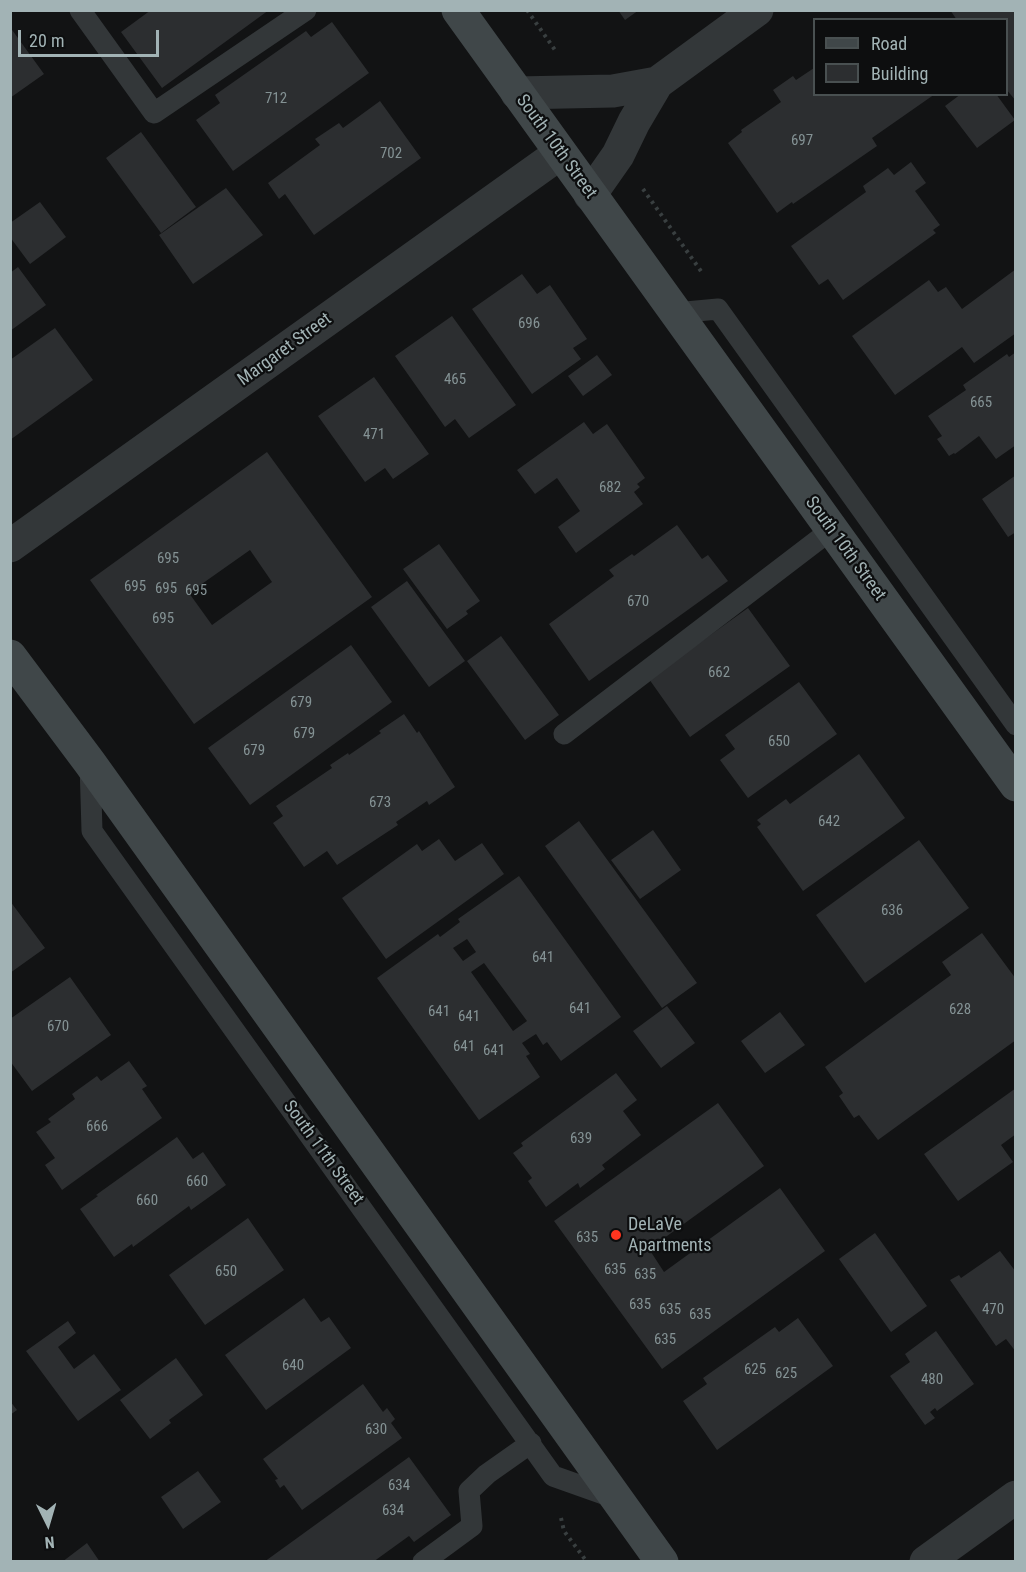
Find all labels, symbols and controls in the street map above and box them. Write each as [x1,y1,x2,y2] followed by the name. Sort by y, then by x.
[21,18,162,56] scale bar
[813,18,1008,96] legend
[29,30,64,51] text: 20 m
[871,33,907,54] text: Road
[871,63,928,84] text: Building
[265,90,287,108] house number: 712
[511,91,601,203] street label: South 10th Street
[791,132,813,150] house number: 697
[380,145,402,163] house number: 702
[234,309,336,391] street label: Margaret Street
[518,315,540,333] house number: 696
[444,371,466,389] house number: 465
[970,394,992,412] house number: 665
[363,426,385,444] house number: 471
[599,479,621,497] house number: 682
[800,493,890,605] street label: South 10th Street
[157,550,179,568] house number: 695
[124,578,146,596] house number: 695
[155,580,177,598] house number: 695
[185,582,207,600] house number: 695
[627,593,649,611] house number: 670
[152,610,174,628] house number: 695
[708,664,730,682] house number: 662
[290,694,312,712] house number: 679
[293,725,315,743] house number: 679
[768,733,790,751] house number: 650
[243,742,265,760] house number: 679
[369,794,391,812] house number: 673
[818,813,840,831] house number: 642
[881,902,903,920] house number: 636
[532,949,554,967] house number: 641
[569,1000,591,1018] house number: 641
[949,1001,971,1019] house number: 628
[428,1003,450,1021] house number: 641
[458,1008,480,1026] house number: 641
[47,1018,69,1036] house number: 670
[453,1038,475,1056] house number: 641
[483,1042,505,1060] house number: 641
[278,1097,368,1209] street label: South 11th Street
[86,1118,108,1136] house number: 666
[570,1130,592,1148] house number: 639
[186,1173,208,1191] house number: 660
[136,1192,158,1210] house number: 660
[628,1214,711,1256] place label: DeLaVe Apartments
[609,1228,623,1242] marker: DeLaVe Apartments
[576,1229,598,1247] house number: 635
[604,1261,626,1279] house number: 635
[215,1263,237,1281] house number: 650
[634,1266,656,1284] house number: 635
[629,1296,651,1314] house number: 635
[659,1301,681,1319] house number: 635
[982,1301,1004,1319] house number: 470
[689,1306,711,1324] house number: 635
[654,1331,676,1349] house number: 635
[282,1357,304,1375] house number: 640
[744,1361,766,1379] house number: 625
[775,1365,797,1383] house number: 625
[921,1371,943,1389] house number: 480
[365,1421,387,1439] house number: 630
[388,1477,410,1495] house number: 634
[18,1494,78,1554] north arrow
[382,1502,404,1520] house number: 634
[44,1533,55,1552] text: N

